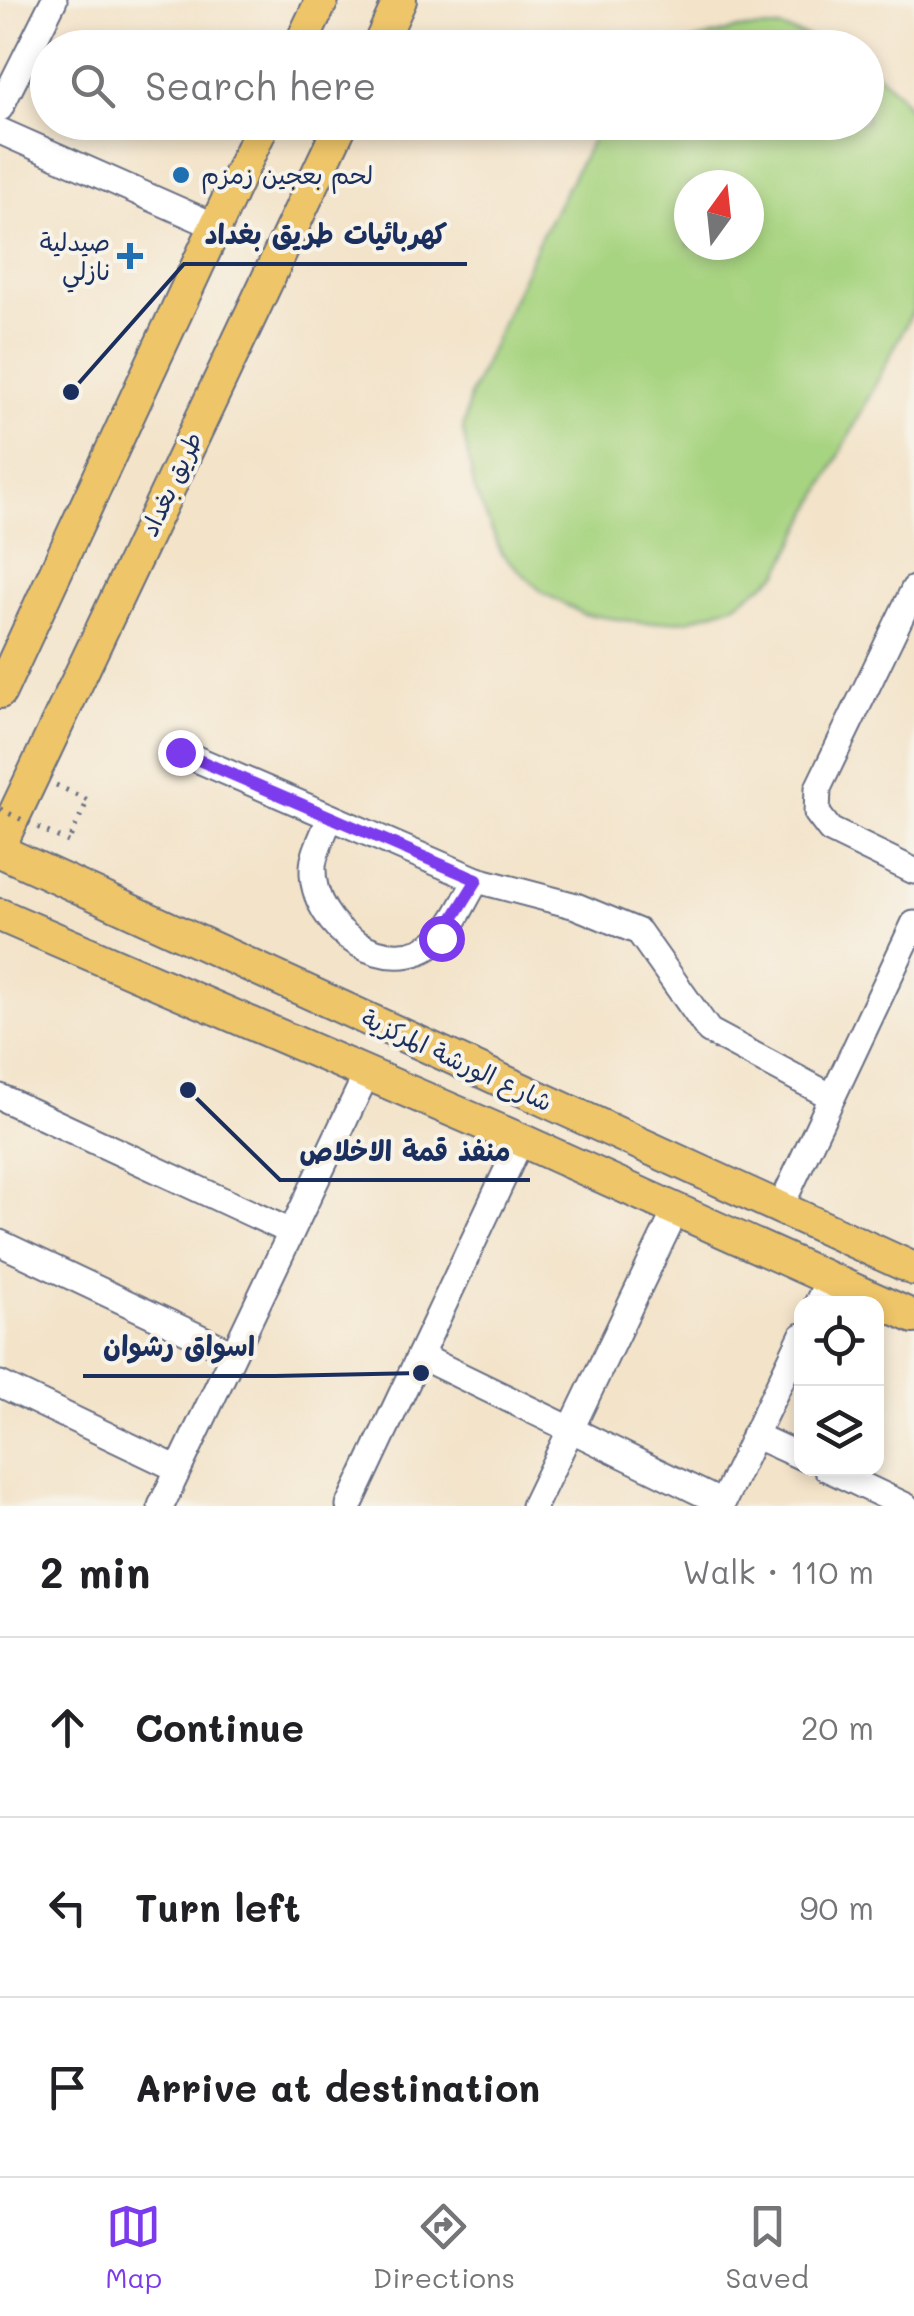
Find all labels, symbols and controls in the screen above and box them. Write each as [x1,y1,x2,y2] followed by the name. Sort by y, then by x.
[30,30,884,140] search box
[65,58,120,113] icon: search
[145,60,376,110] text: Search here
[201,158,373,194] place label: لحم بعجين زمزم
[170,164,192,186] marker: لحم بعجين زمزم
[674,170,764,260] north arrow
[184,206,467,264] callout: كهربائيات طريق بغداد
[205,215,448,252] text: كهربائيات طريق بغداد
[40,225,110,293] place label: صيدلية نازلي
[119,245,141,267] marker: صيدلية نازلي
[132,426,208,541] street label: طريق بغداد
[158,730,204,776] route end
[419,916,465,962] route start
[356,1001,558,1120] street label: شارع الورشة المركزية
[280,1122,530,1180] callout: منفذ قمة الاخلاص
[300,1132,510,1168] text: منفذ قمة الاخلاص
[794,1296,884,1476] map controls
[794,1296,884,1386] button: locate
[83,1318,275,1376] callout: اسواق رشوان
[103,1327,255,1364] text: اسواق رشوان
[794,1386,884,1476] button: layers
[40,1544,150,1599] text: 2 min
[682,1550,874,1592] text: Walk · 110 m
[40,1700,95,1755] icon: ahead
[135,1702,304,1752] text: Continue
[801,1706,874,1748] text: 20 m
[40,1880,95,1935] icon: left
[135,1882,301,1932] text: Turn left
[800,1886,874,1928] text: 90 m
[40,2060,95,2115] icon: arrive
[135,2062,540,2112] text: Arrive at destination
[105,2199,162,2295] tab: Map
[373,2199,515,2295] tab: Directions
[726,2199,809,2295] tab: Saved

